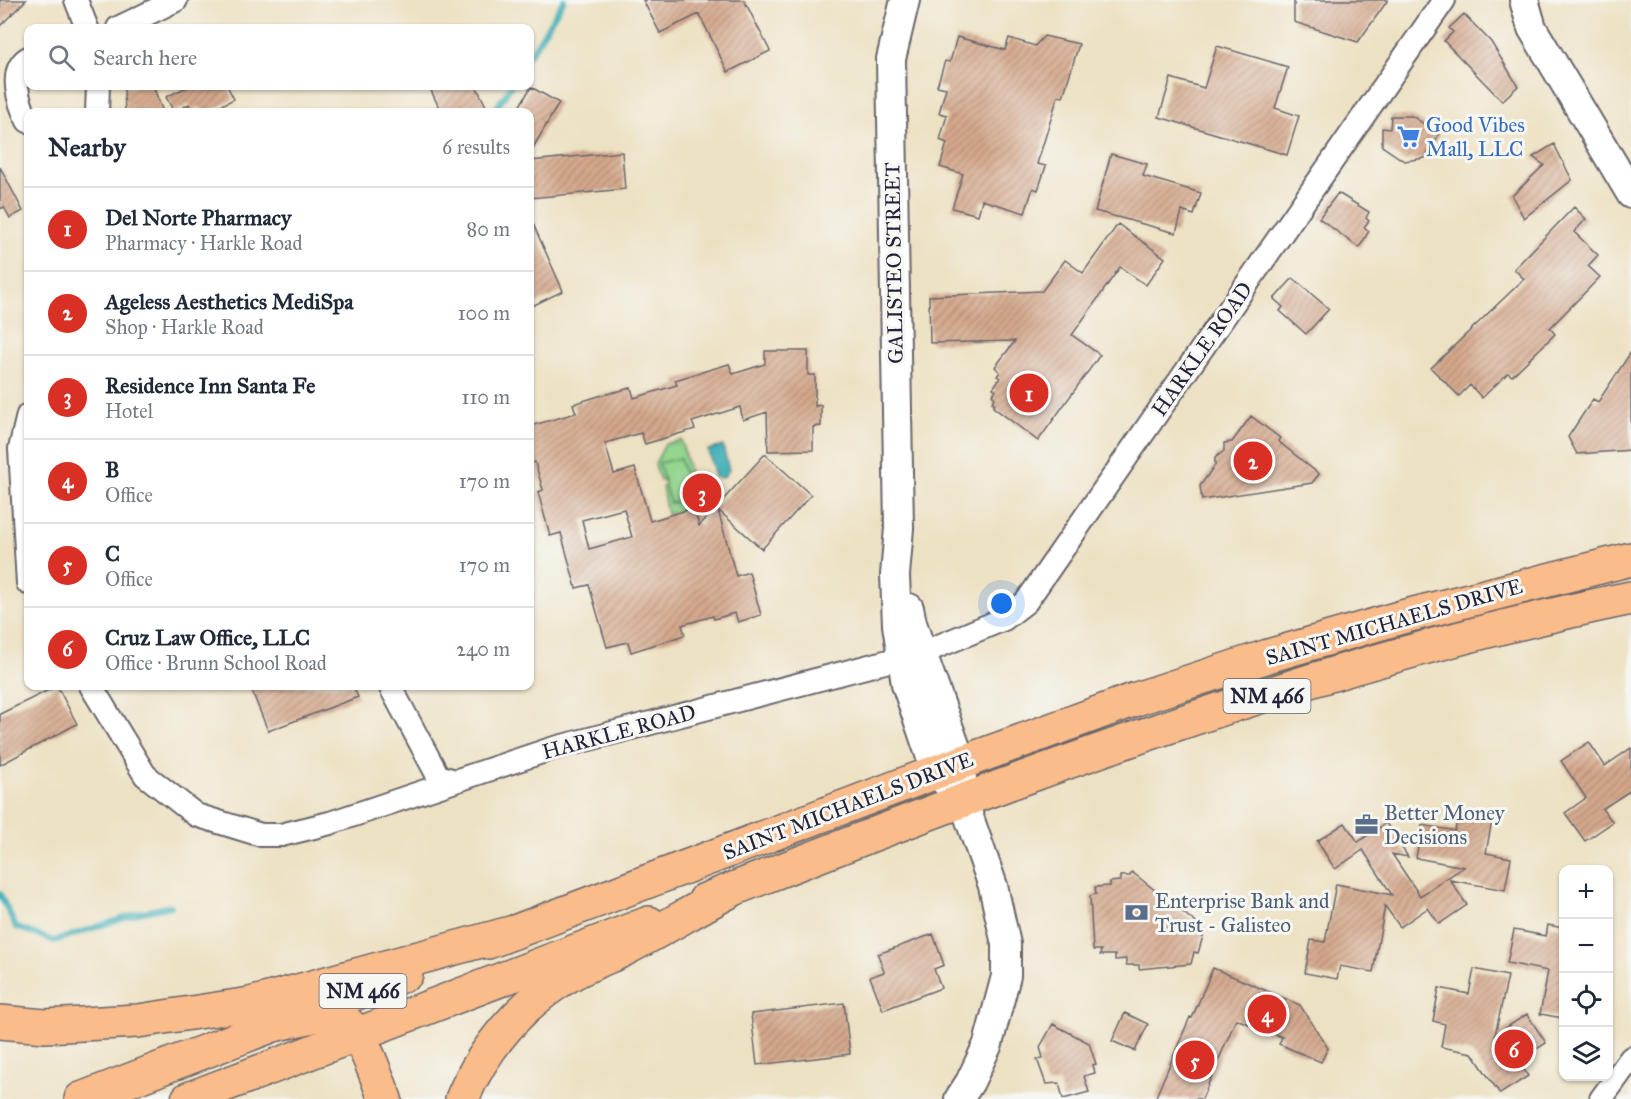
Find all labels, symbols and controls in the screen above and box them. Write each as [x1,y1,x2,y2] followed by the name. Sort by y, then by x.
[24,24,534,90] search box
[45,41,78,74] icon: search
[93,44,197,71] text: Search here
[1426,112,1525,162] place label: Good Vibes Mall, LLC
[1395,124,1421,150] supermarket icon: Good Vibes Mall, LLC
[48,131,126,163] text: Nearby
[442,135,510,159] text: 6 results
[879,162,909,364] street label: GALISTEO STREET
[105,204,291,231] text: Del Norte Pharmacy
[64,217,71,241] text: 1
[467,217,510,241] text: 80 m
[105,231,303,255] text: Pharmacy · Harkle Road
[1146,277,1258,421] street label: HARKLE ROAD
[105,288,354,315] text: Ageless Aesthetics MediSpa
[63,301,72,325] text: 2
[458,301,510,325] text: 100 m
[105,315,264,339] text: Shop · Harkle Road
[1010,370,1048,416] pin: 1
[105,372,315,399] text: Residence Inn Santa Fe
[64,385,72,409] text: 3
[462,385,510,409] text: 110 m
[105,399,153,423] text: Hotel
[1234,438,1272,484] pin: 2
[105,456,120,483] text: B
[62,469,73,493] text: 4
[459,469,510,493] text: 170 m
[682,470,722,516] pin: 3
[105,483,153,507] text: Office
[105,540,120,567] text: C
[63,553,72,577] text: 5
[459,553,510,577] text: 170 m
[105,567,153,591] text: Office
[1263,573,1525,671] street label: SAINT MICHAELS DRIVE
[987,589,1016,618] your location
[105,624,310,651] text: Cruz Law Office, LLC
[62,637,73,661] text: 6
[456,637,510,661] text: 240 m
[105,651,327,675] text: Office · Brunn School Road
[1224,679,1310,713] road number: NM 466
[539,699,699,765] street label: HARKLE ROAD
[719,746,977,866] street label: SAINT MICHAELS DRIVE
[1384,800,1506,850] place label: Better Money Decisions
[1353,812,1379,838] office icon: Better Money Decisions
[1559,865,1613,1081] map controls
[1559,865,1613,919] button: +
[1155,888,1330,938] place label: Enterprise Bank and Trust - Galisteo
[1124,900,1150,926] bank icon: Enterprise Bank and Trust - Galisteo
[1559,919,1613,973] button: −
[1559,973,1613,1027] button: locate
[320,974,406,1008] road number: NM 466
[1248,992,1286,1036] pin: 4
[1494,1026,1534,1072] pin: 6
[1559,1027,1613,1081] button: layers
[1176,1038,1214,1082] pin: 5

